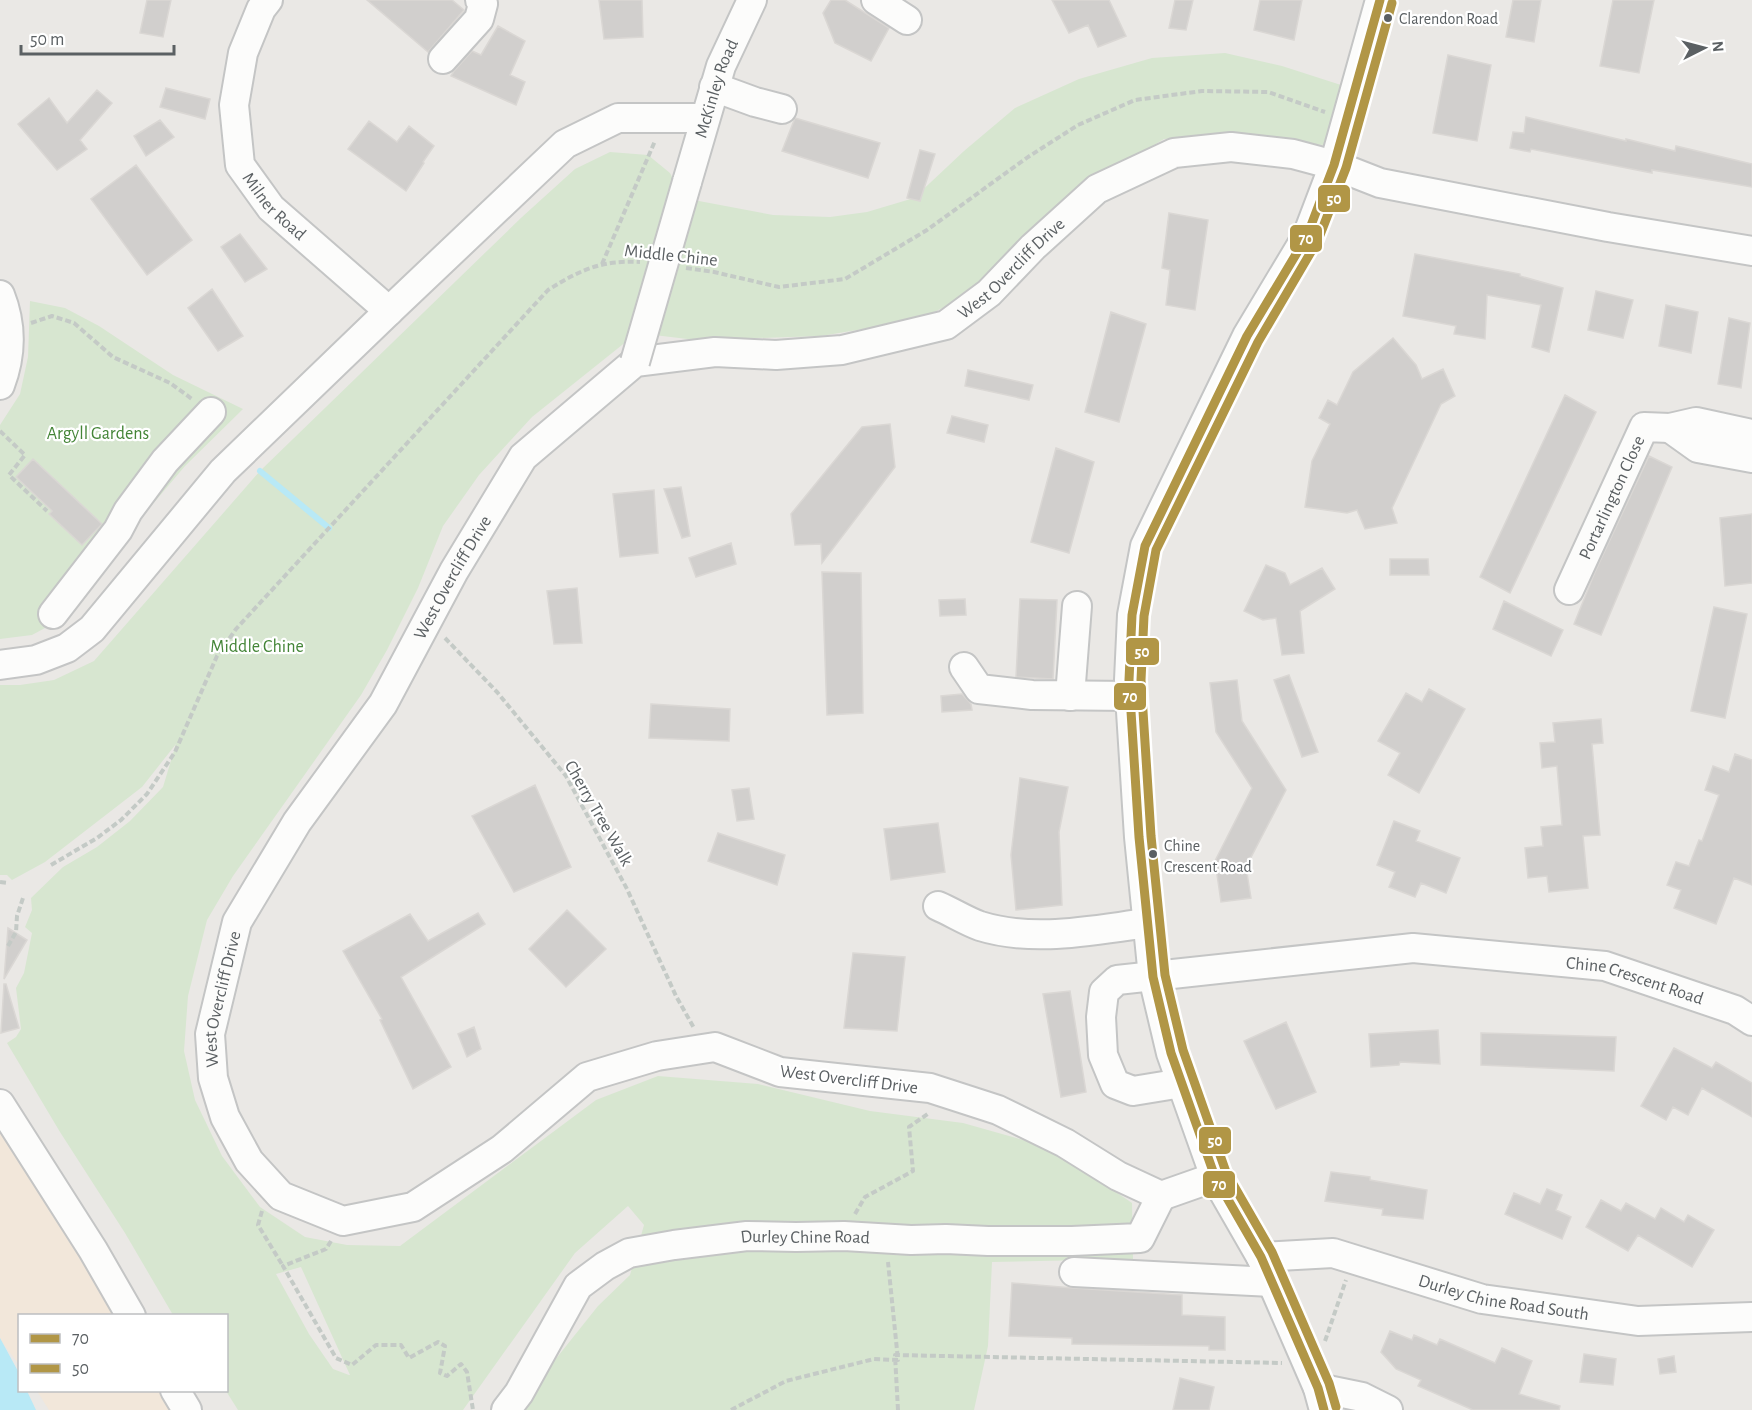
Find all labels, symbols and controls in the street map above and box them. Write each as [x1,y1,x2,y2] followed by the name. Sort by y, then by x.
[1399,11,1498,27] place label: Clarendon Road
[1382,12,1394,24] marker: Clarendon Road
[21,18,174,56] scale bar
[1674,18,1734,78] north arrow
[30,31,64,49] text: 50 m
[692,37,742,140] street label: McKinley Road
[1709,40,1726,53] text: N
[239,170,309,244] street label: Milner Road
[1317,184,1351,213] line badge: 50
[1326,191,1342,207] text: 50
[955,215,1069,323] street label: West Overcliff Drive
[1289,224,1323,253] line badge: 70
[1298,231,1314,247] text: 70
[623,242,718,270] street label: Middle Chine
[47,425,149,443] park label: Argyll Gardens
[1576,433,1649,562] street label: Portarlington Close
[411,513,495,643] street label: West Overcliff Drive
[1125,637,1160,666] line badge: 50
[210,638,304,656] park label: Middle Chine
[1134,644,1150,660] text: 50
[1113,682,1147,711] line badge: 70
[1122,689,1138,705] text: 70
[561,758,636,870] street label: Cherry Tree Walk
[1164,838,1252,875] place label: Chine Crescent Road
[1147,848,1159,860] marker: Chine Crescent Road
[202,929,244,1068] street label: West Overcliff Drive
[1565,954,1706,1009] street label: Chine Crescent Road
[779,1063,919,1097] street label: West Overcliff Drive
[1198,1126,1232,1155] line badge: 50
[1207,1133,1223,1149] text: 50
[1202,1170,1236,1199] line badge: 70
[1211,1177,1227,1193] text: 70
[740,1227,870,1248] street label: Durley Chine Road
[1416,1272,1590,1324] street label: Durley Chine Road South
[18,1314,228,1392] legend
[72,1330,89,1348] text: 70
[72,1360,89,1378] text: 50

